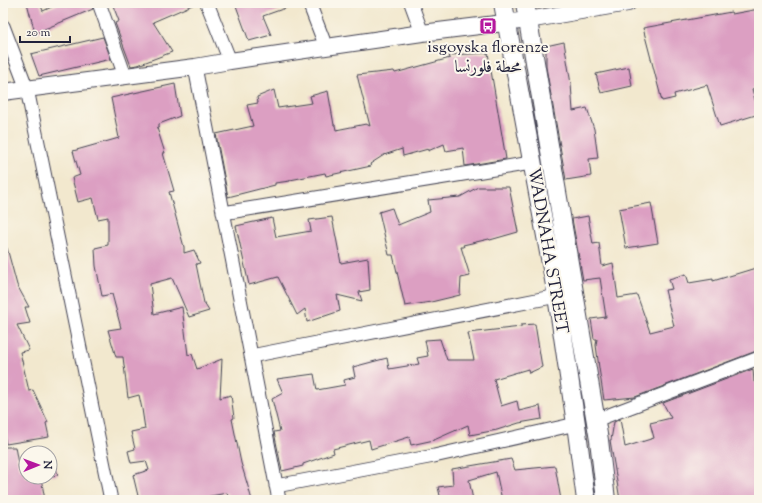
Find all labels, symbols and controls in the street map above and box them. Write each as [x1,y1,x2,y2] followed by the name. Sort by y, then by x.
[478,16,498,36] bus stop icon: isgoyska florenze محطة فلورنسا
[20,18,70,44] scale bar
[26,24,51,42] text: 20 m
[427,36,549,80] place label: isgoyska florenze محطة فلورنسا
[521,166,573,336] street label: WADNAHA STREET
[18,445,58,485] north arrow
[39,459,55,470] text: N

